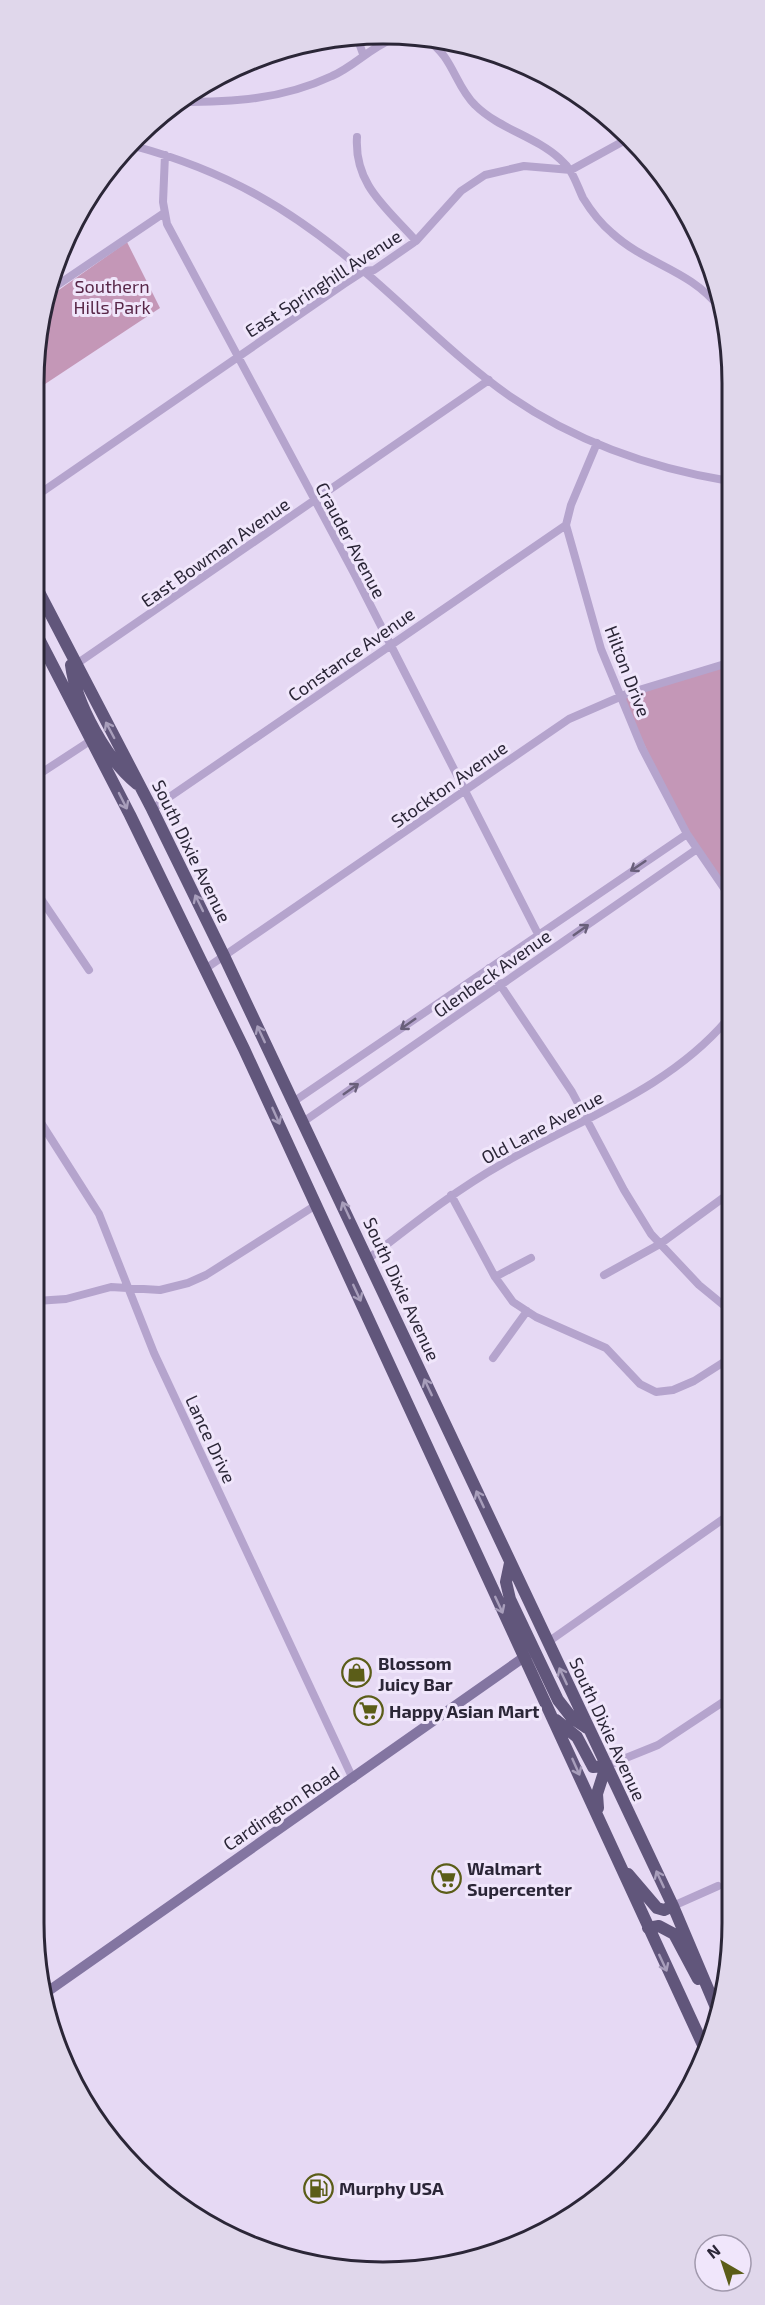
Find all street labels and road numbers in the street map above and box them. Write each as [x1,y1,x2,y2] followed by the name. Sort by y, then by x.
[241,224,405,342] street label: East Springhill Avenue
[311,478,391,602] street label: Crauder Avenue
[137,492,293,612] street label: East Bowman Avenue
[283,602,419,706] street label: Constance Avenue
[601,622,655,720] street label: Hilton Drive
[387,736,511,832] street label: Stockton Avenue
[148,776,236,926] street label: South Dixie Avenue
[429,924,555,1022] street label: Glenbeck Avenue
[477,1086,607,1168] street label: Old Lane Avenue
[359,1214,445,1364] street label: South Dixie Avenue
[181,1391,241,1487] street label: Lance Drive
[565,1654,651,1804] street label: South Dixie Avenue
[219,1761,343,1855] street label: Cardington Road

